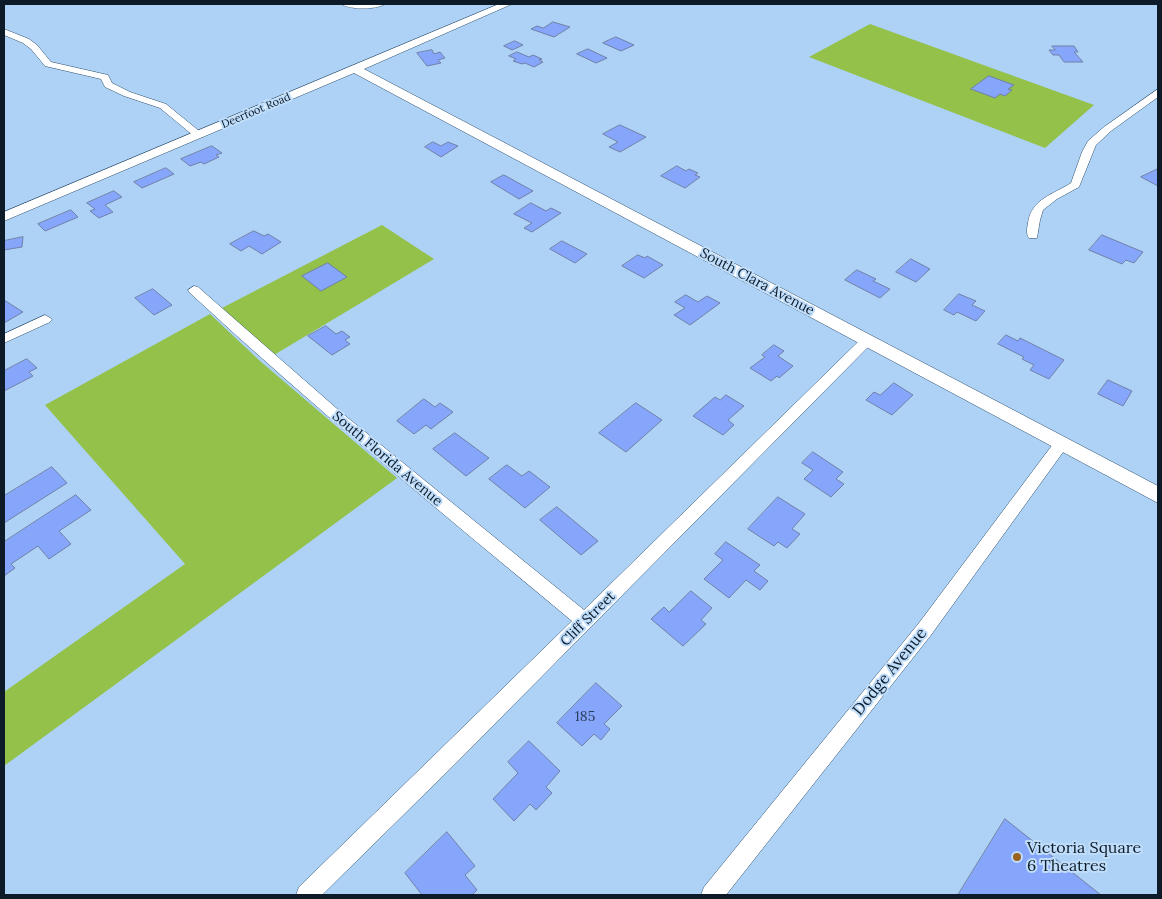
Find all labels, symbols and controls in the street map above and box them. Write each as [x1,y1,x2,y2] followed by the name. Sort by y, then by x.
[219,90,293,132] street label: Deerfoot Road
[697,245,817,319] street label: South Clara Avenue
[329,408,445,510] street label: South Florida Avenue
[557,588,619,650] street label: Cliff Street
[849,624,931,720] street label: Dodge Avenue
[575,709,595,725] house number: 185
[1027,838,1141,876] place label: Victoria Square 6 Theatres
[1011,851,1023,863] marker: Victoria Square 6 Theatres

